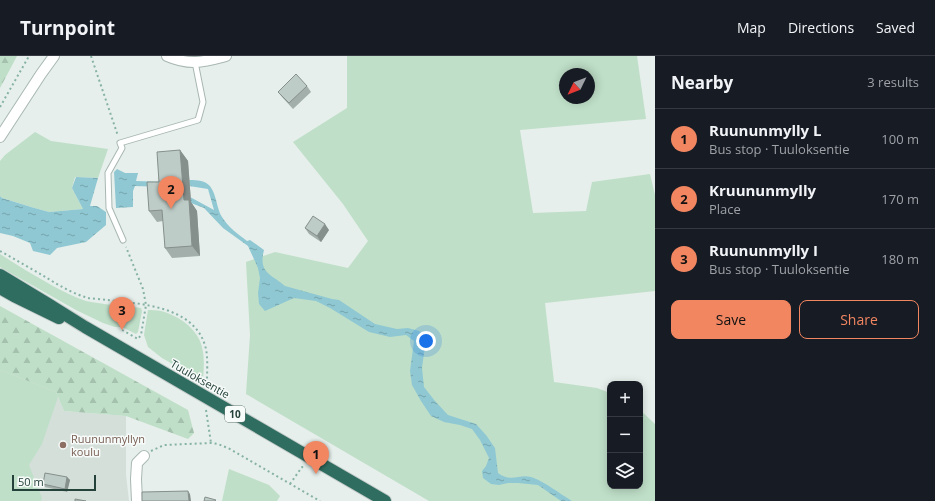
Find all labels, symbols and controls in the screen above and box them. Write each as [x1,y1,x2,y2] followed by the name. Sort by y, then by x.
[20,15,115,41] text: Turnpoint
[737,18,766,37] text: Map
[788,18,854,37] text: Directions
[876,18,915,37] text: Saved
[559,68,595,104] north arrow
[671,71,733,94] text: Nearby
[867,73,919,91] text: 3 results
[709,120,822,140] text: Ruununmylly L
[680,130,688,148] text: 1
[881,130,919,148] text: 100 m
[709,140,849,158] text: Bus stop · Tuuloksentie
[158,176,184,209] pin: 2
[709,180,816,200] text: Kruununmylly
[680,190,688,208] text: 2
[881,190,919,208] text: 170 m
[709,200,741,218] text: Place
[709,240,818,260] text: Ruununmylly I
[680,250,688,268] text: 3
[881,250,919,268] text: 180 m
[709,260,849,278] text: Bus stop · Tuuloksentie
[109,297,135,330] pin: 3
[671,300,791,339] button: Save
[799,300,919,339] button: Share
[416,331,436,351] your location
[168,356,232,402] street label: Tuuloksentie
[607,381,643,489] map controls
[607,381,643,417] button: +
[225,406,245,422] road number: 10
[607,417,643,453] button: −
[71,431,145,459] place label: Ruununmyllyn koulu
[58,440,68,450] marker: Ruununmyllyn koulu
[303,441,329,474] pin: 1
[607,453,643,489] button: layers
[12,473,96,492] scale bar
[18,474,44,489] text: 50 m

